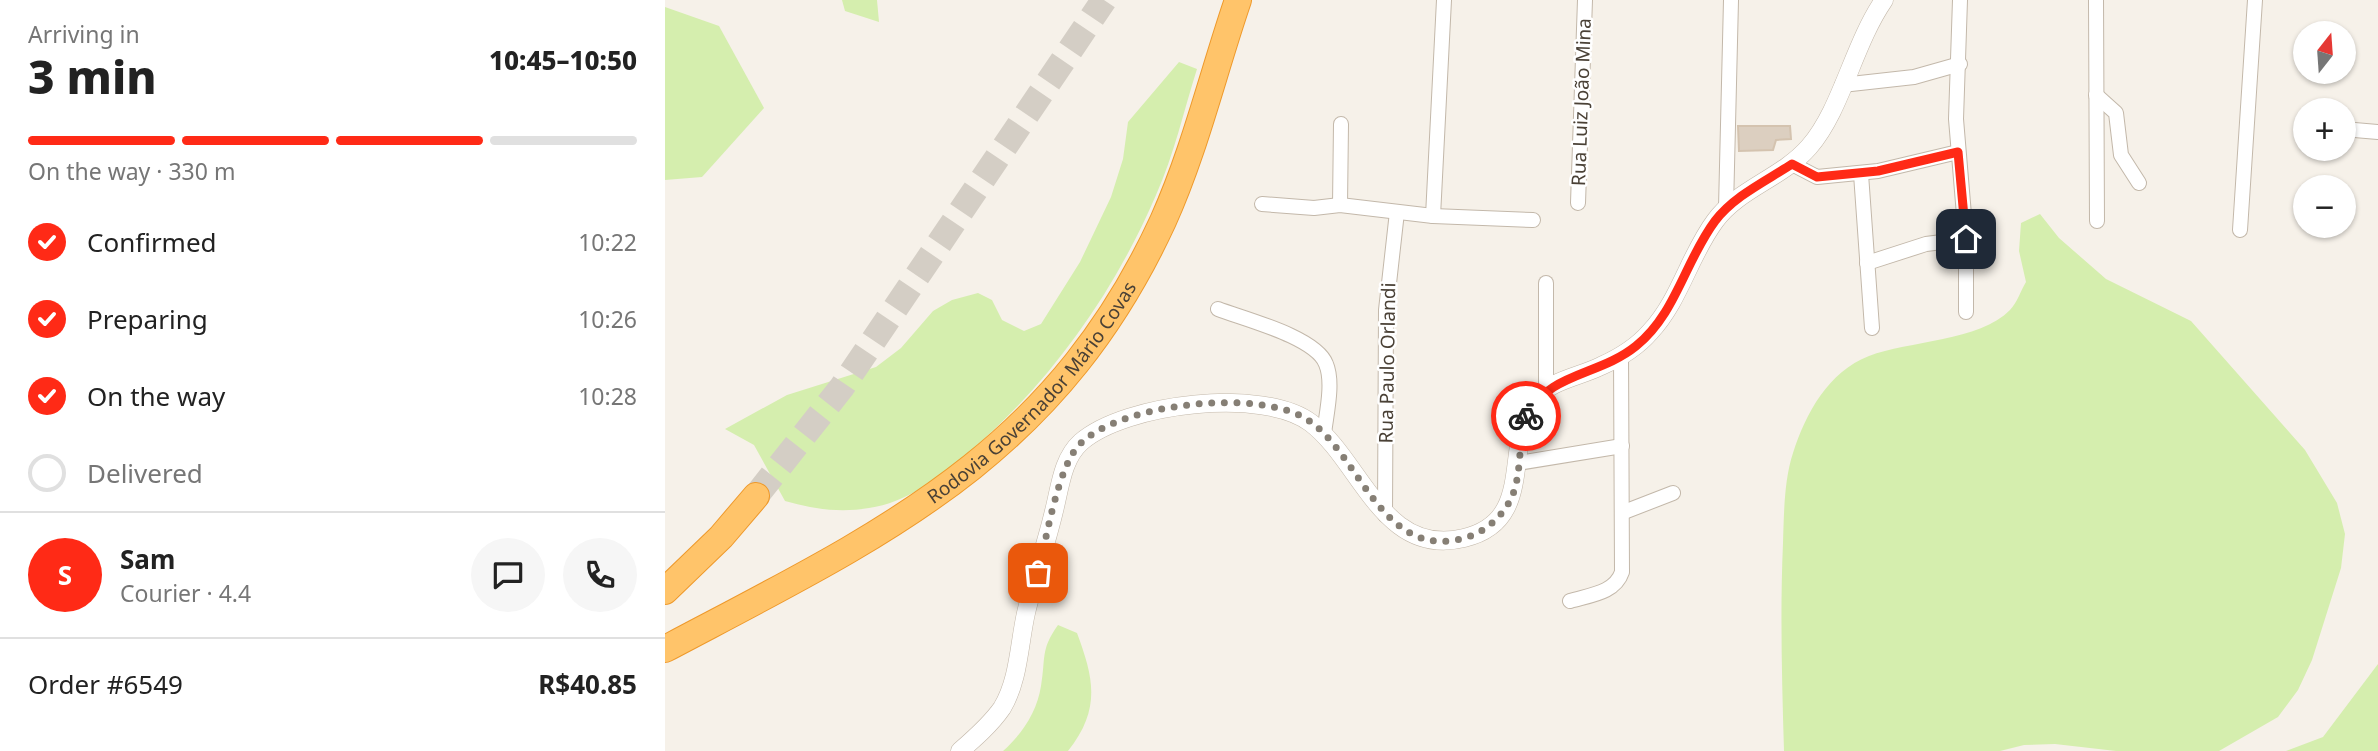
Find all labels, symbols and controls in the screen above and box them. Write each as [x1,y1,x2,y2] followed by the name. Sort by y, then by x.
[28,18,140,50] text: Arriving in
[1565,18,1597,186] street label: Rua Luiz João Mina
[2293,21,2355,84] north arrow
[2293,21,2356,238] map controls
[489,42,637,78] text: 10:45–10:50
[28,45,157,107] text: 3 min
[2293,98,2356,161] button: +
[28,155,235,187] text: On the way · 330 m
[2293,175,2356,238] button: −
[1936,209,1996,269] pin
[1947,220,1985,258] icon: home
[28,223,66,261] icon: check
[87,224,217,260] text: Confirmed
[578,226,637,258] text: 10:22
[922,277,1142,509] street label: Rodovia Governador Mário Covas
[1373,282,1401,444] street label: Rua Paulo Orlandi
[28,300,66,338] icon: check
[87,301,208,337] text: Preparing
[578,303,637,335] text: 10:26
[28,377,66,415] icon: check
[87,378,225,414] text: On the way
[578,380,637,412] text: 10:28
[1491,381,1561,451] courier
[1507,397,1545,435] icon: bike
[87,455,203,491] text: Delivered
[471,538,545,612] button: chat
[563,538,637,612] button: phone
[120,541,175,577] text: Sam
[1008,543,1068,603] pin
[1019,554,1057,592] icon: bag
[58,557,72,593] text: S
[120,577,251,609] text: Courier · 4.4
[28,666,183,702] text: Order #6549
[538,666,637,702] text: R$40.85

